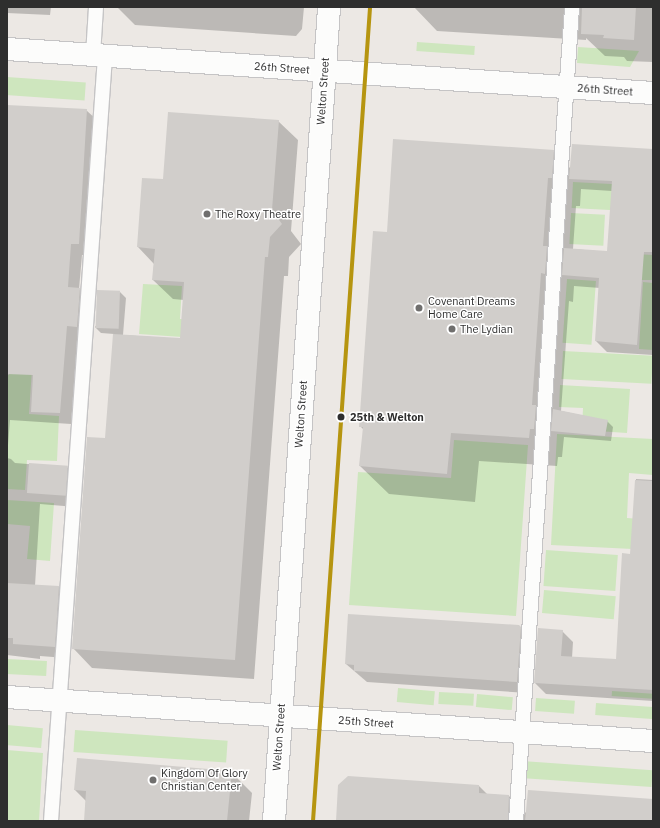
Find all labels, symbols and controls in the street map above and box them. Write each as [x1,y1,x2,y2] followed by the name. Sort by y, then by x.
[314,57,332,125] street label: Welton Street
[254,59,310,77] street label: 26th Street
[577,81,633,99] street label: 26th Street
[215,207,301,221] place label: The Roxy Theatre
[202,209,212,219] marker: The Roxy Theatre
[428,295,515,321] place label: Covenant Dreams Home Care
[413,302,425,314] marker: Covenant Dreams Home Care
[460,322,513,336] place label: The Lydian
[447,324,457,334] marker: The Lydian
[292,380,310,448] street label: Welton Street
[350,410,424,424] place label: 25th & Welton
[335,411,347,423] marker: 25th & Welton
[270,703,288,771] street label: Welton Street
[338,713,394,731] street label: 25th Street
[161,767,248,793] place label: Kingdom Of Glory Christian Center
[148,775,158,785] marker: Kingdom Of Glory Christian Center

